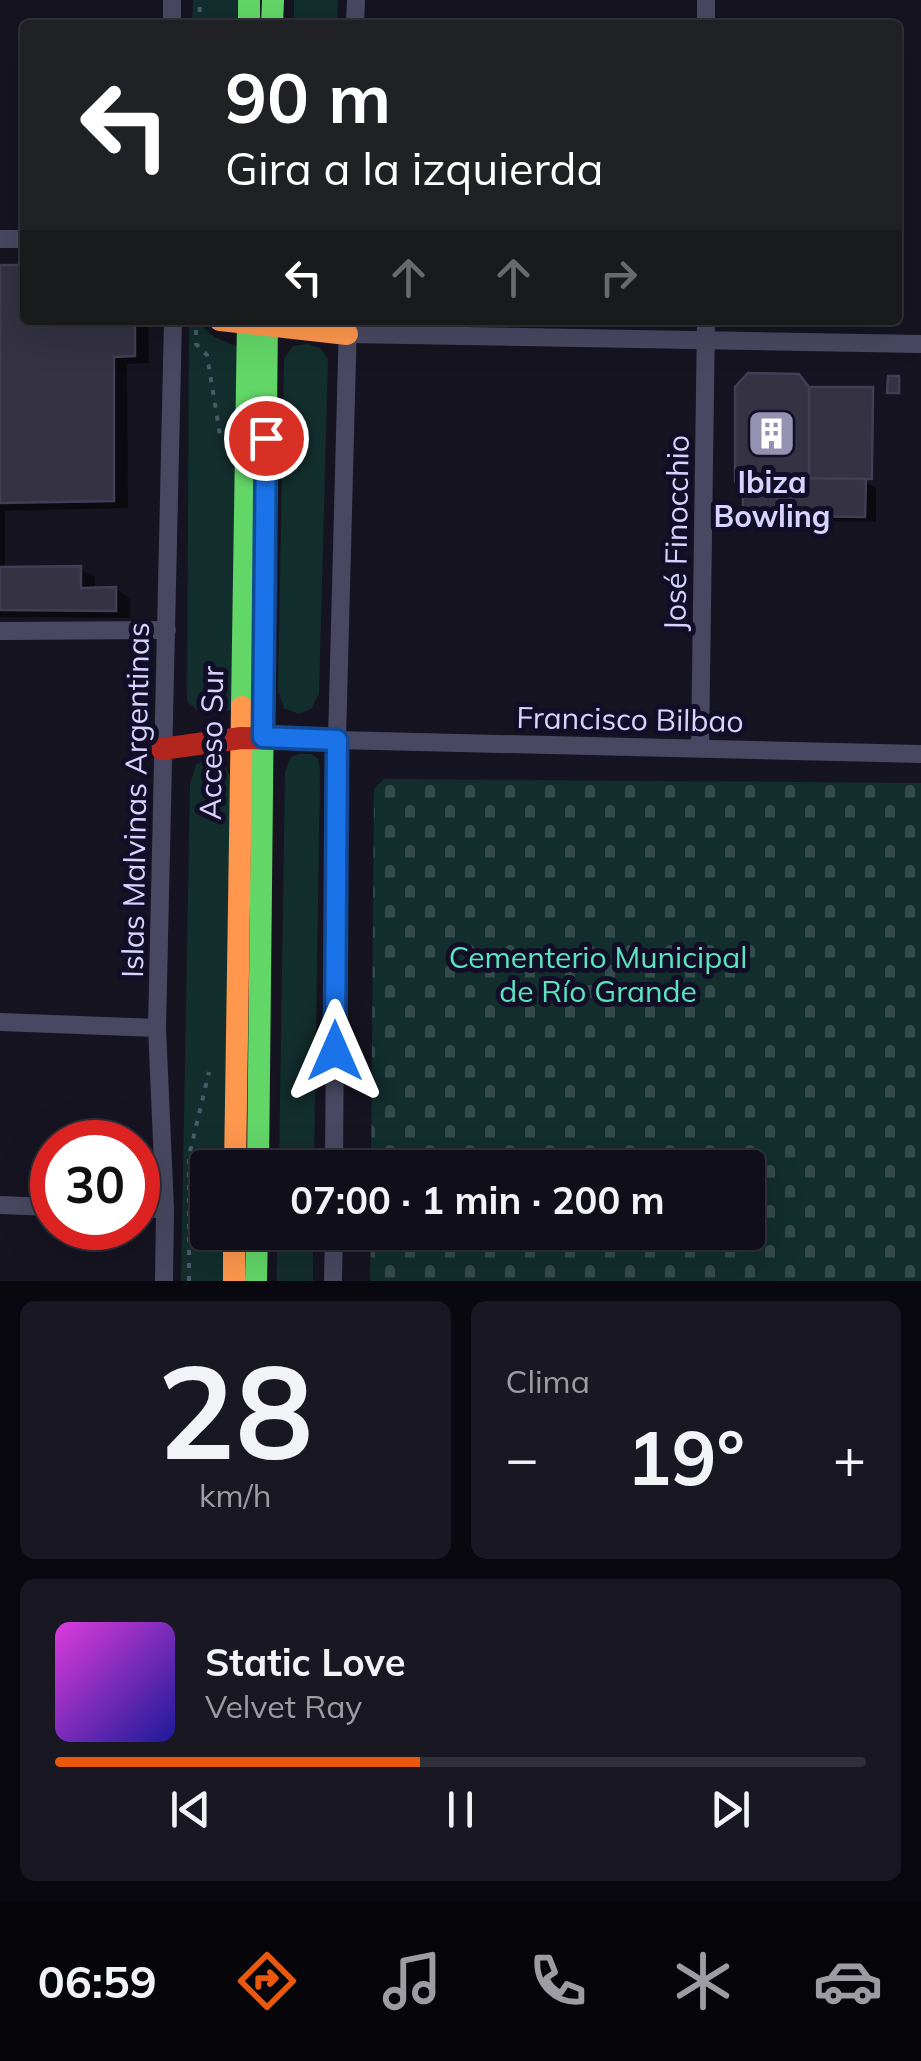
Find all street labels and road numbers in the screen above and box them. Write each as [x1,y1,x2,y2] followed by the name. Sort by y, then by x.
[655,435,697,631] street label: José Finocchio
[113,622,157,978] street label: Islas Malvinas Argentinas
[191,666,231,820] street label: Acceso Sur
[516,698,744,740] street label: Francisco Bilbao

